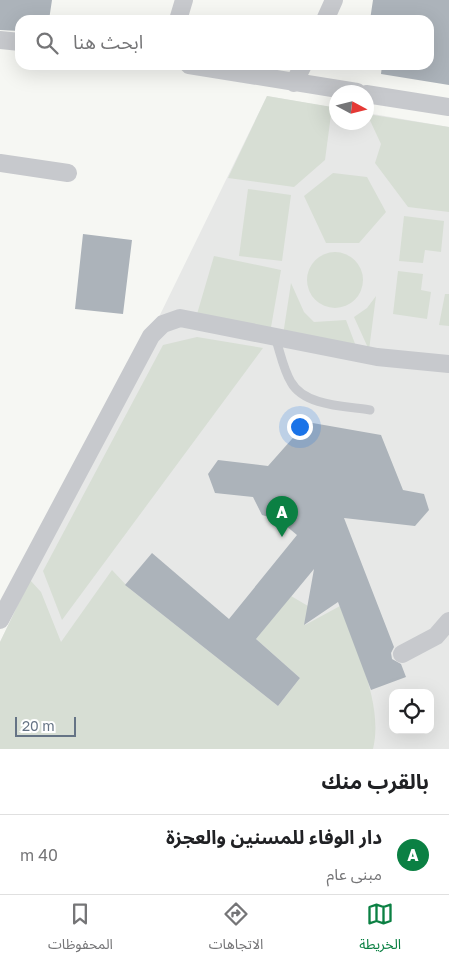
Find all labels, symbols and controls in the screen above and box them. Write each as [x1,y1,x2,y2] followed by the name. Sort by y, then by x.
[15,15,434,70] search box
[33,29,61,57] icon: search
[73,30,143,53] text: ابحث هنا
[329,85,374,130] north arrow
[287,414,313,440] your location
[266,496,298,537] pin: A
[389,689,434,734] map controls
[389,689,434,734] button: locate
[15,714,76,737] scale bar
[22,717,55,734] text: 20 m
[321,768,429,794] text: بالقرب منك
[166,825,382,848] text: دار الوفاء للمسنين والعجزة
[20,845,58,865] text: 40 m
[407,845,419,865] text: A
[326,864,382,884] text: مبنى عام
[48,900,113,959] tab: المحفوظات
[209,900,263,959] tab: الاتجاهات
[359,900,401,959] tab: الخريطة

